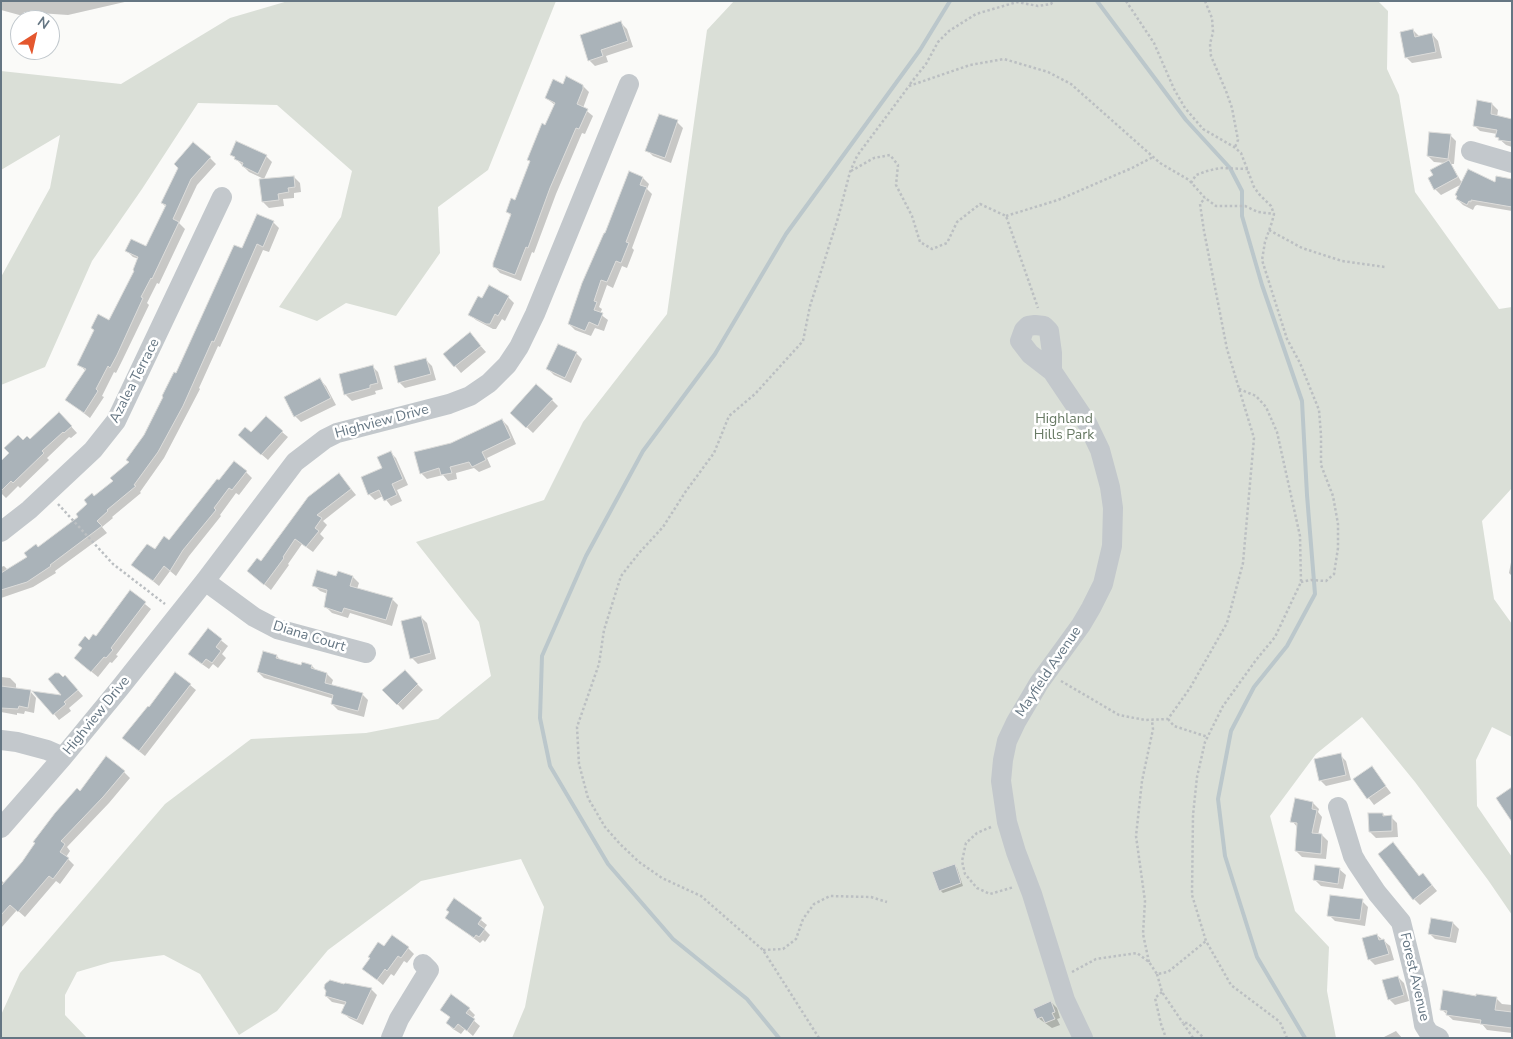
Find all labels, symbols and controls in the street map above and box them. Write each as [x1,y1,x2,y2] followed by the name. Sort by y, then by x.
[10,10,60,60] north arrow
[34,12,53,34] text: N
[107,336,163,426] street label: Azalea Terrace
[333,401,431,443] street label: Highview Drive
[1034,412,1094,444] park label: Highland Hills Park
[271,618,347,656] street label: Diana Court
[1013,624,1085,720] street label: Mayfield Avenue
[60,673,134,759] street label: Highview Drive
[1396,931,1432,1023] street label: Forest Avenue

